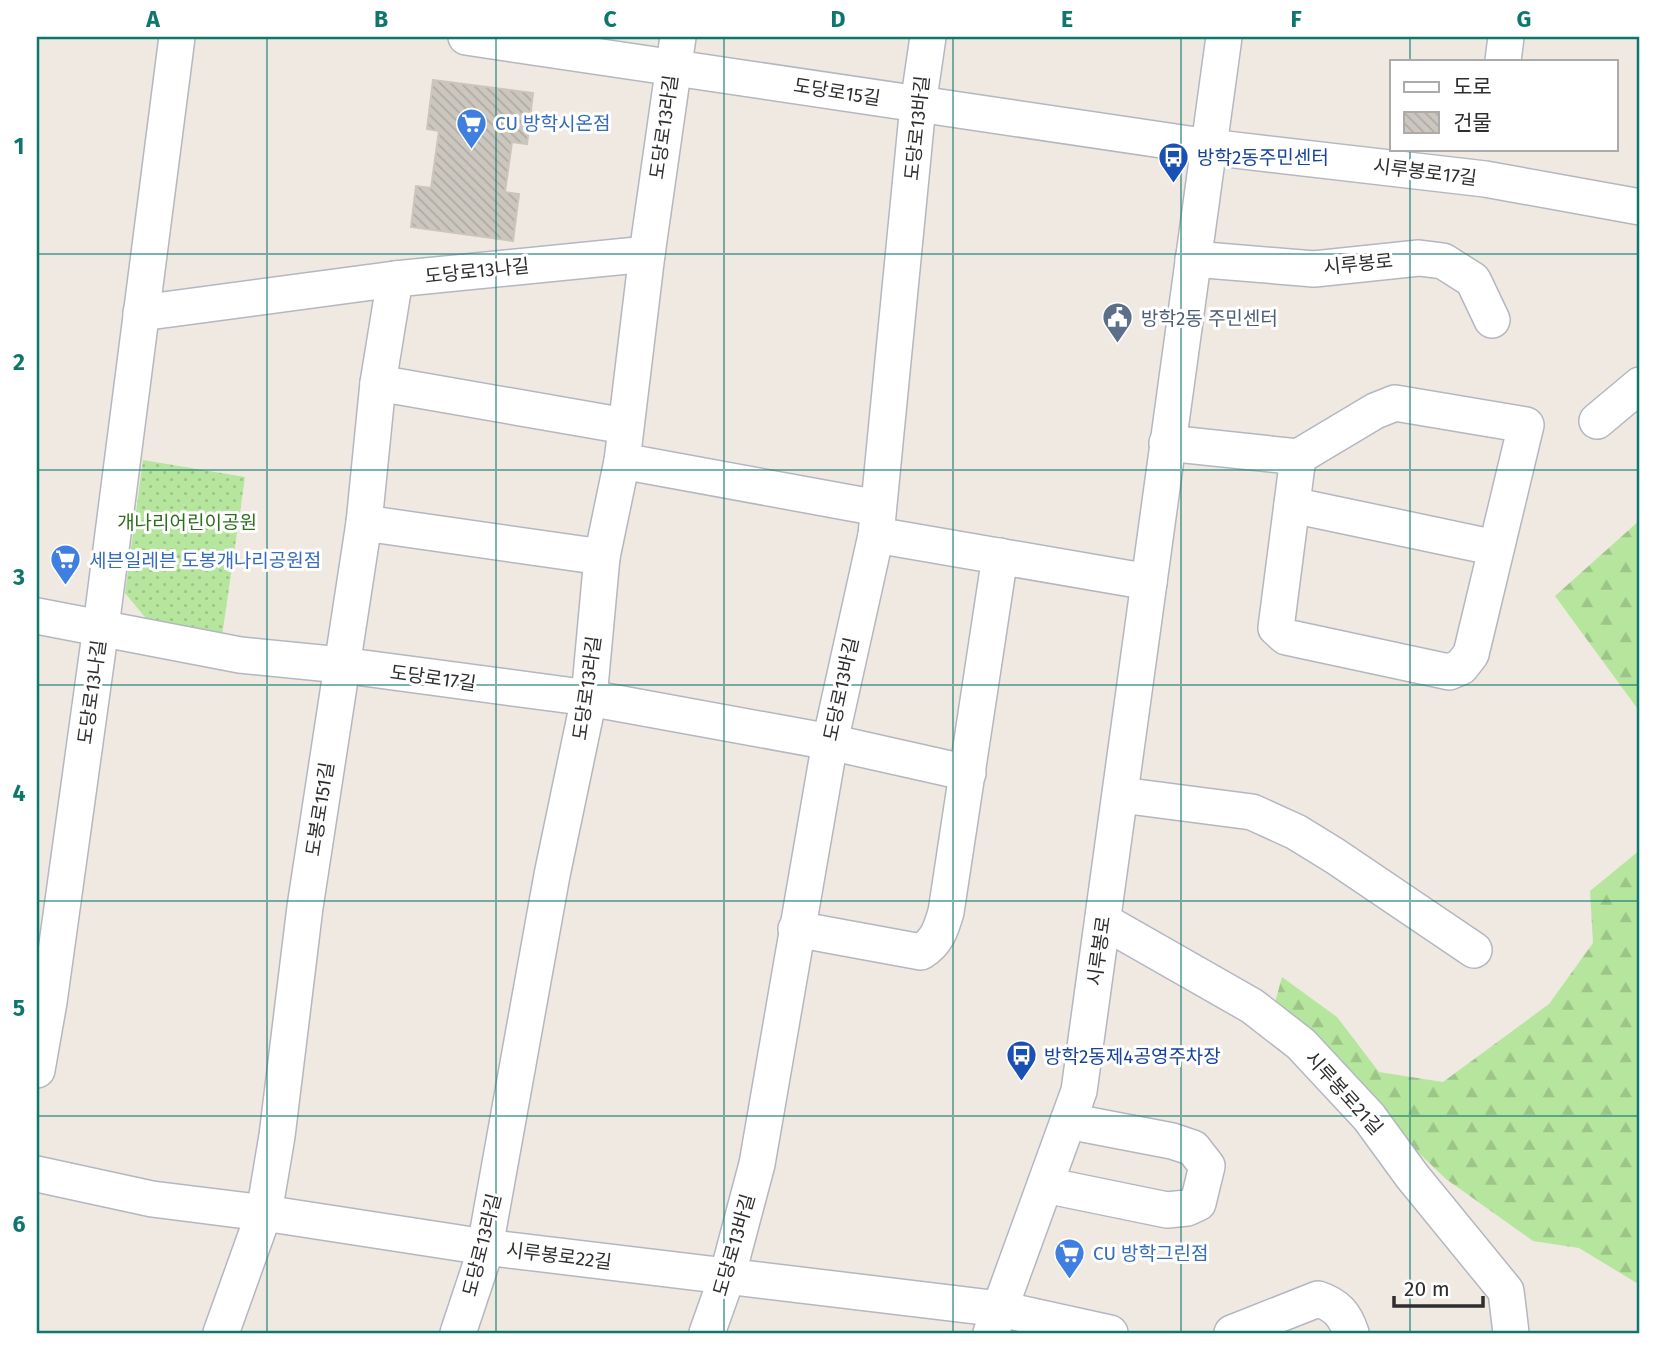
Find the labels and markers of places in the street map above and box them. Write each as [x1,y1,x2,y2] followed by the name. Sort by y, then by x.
[455,106,489,150] supermarket icon: CU 방학시온점
[495,112,610,135] place label: CU 방학시온점
[1157,140,1191,184] bus stop icon: 방학2동주민센터
[1197,146,1329,169] place label: 방학2동주민센터
[1101,301,1135,345] public building icon: 방학2동 주민센터
[1141,307,1278,330] place label: 방학2동 주민센터
[49,543,83,587] supermarket icon: 세븐일레븐 도봉개나리공원점
[89,549,321,572] place label: 세븐일레븐 도봉개나리공원점
[1004,1039,1038,1083] bus stop icon: 방학2동제4공영주차장
[1044,1045,1221,1068] place label: 방학2동제4공영주차장
[1053,1236,1087,1280] supermarket icon: CU 방학그린점
[1093,1242,1208,1265] place label: CU 방학그린점

